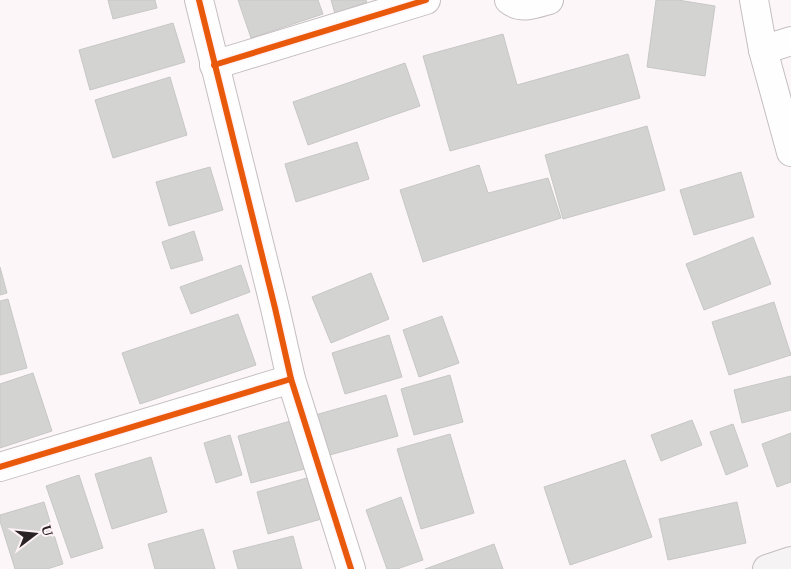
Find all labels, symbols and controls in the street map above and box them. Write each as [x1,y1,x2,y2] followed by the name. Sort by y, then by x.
[10,509,60,559] north arrow
[35,522,59,539] text: U

